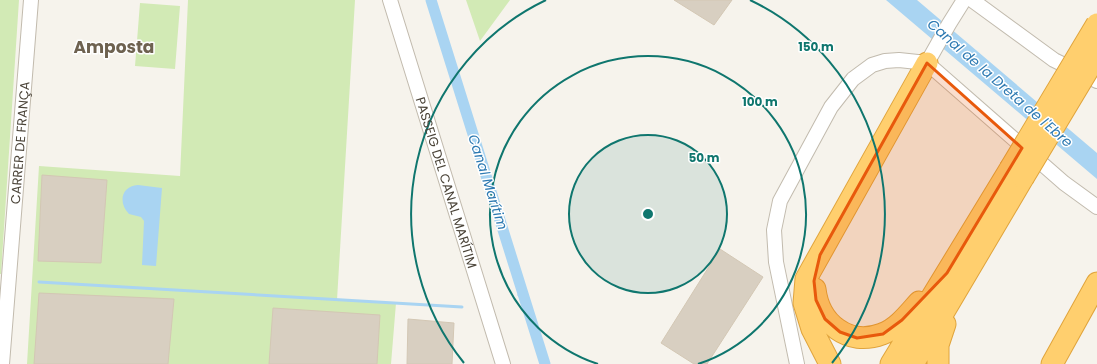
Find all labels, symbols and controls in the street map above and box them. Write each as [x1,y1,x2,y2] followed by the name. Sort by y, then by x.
[923,14,1077,152] water label: Canal de la Dreta de l'Ebre
[74,35,154,59] district label: Amposta
[798,38,834,55] text: 150 m
[6,80,35,205] street label: CARRER DE FRANÇA
[742,93,778,110] text: 100 m
[411,95,482,271] street label: PASSEIG DEL CANAL MARÍTIM
[463,132,513,232] water label: Canal Marítim
[689,149,720,166] text: 50 m
[641,207,655,221] centre of rings

